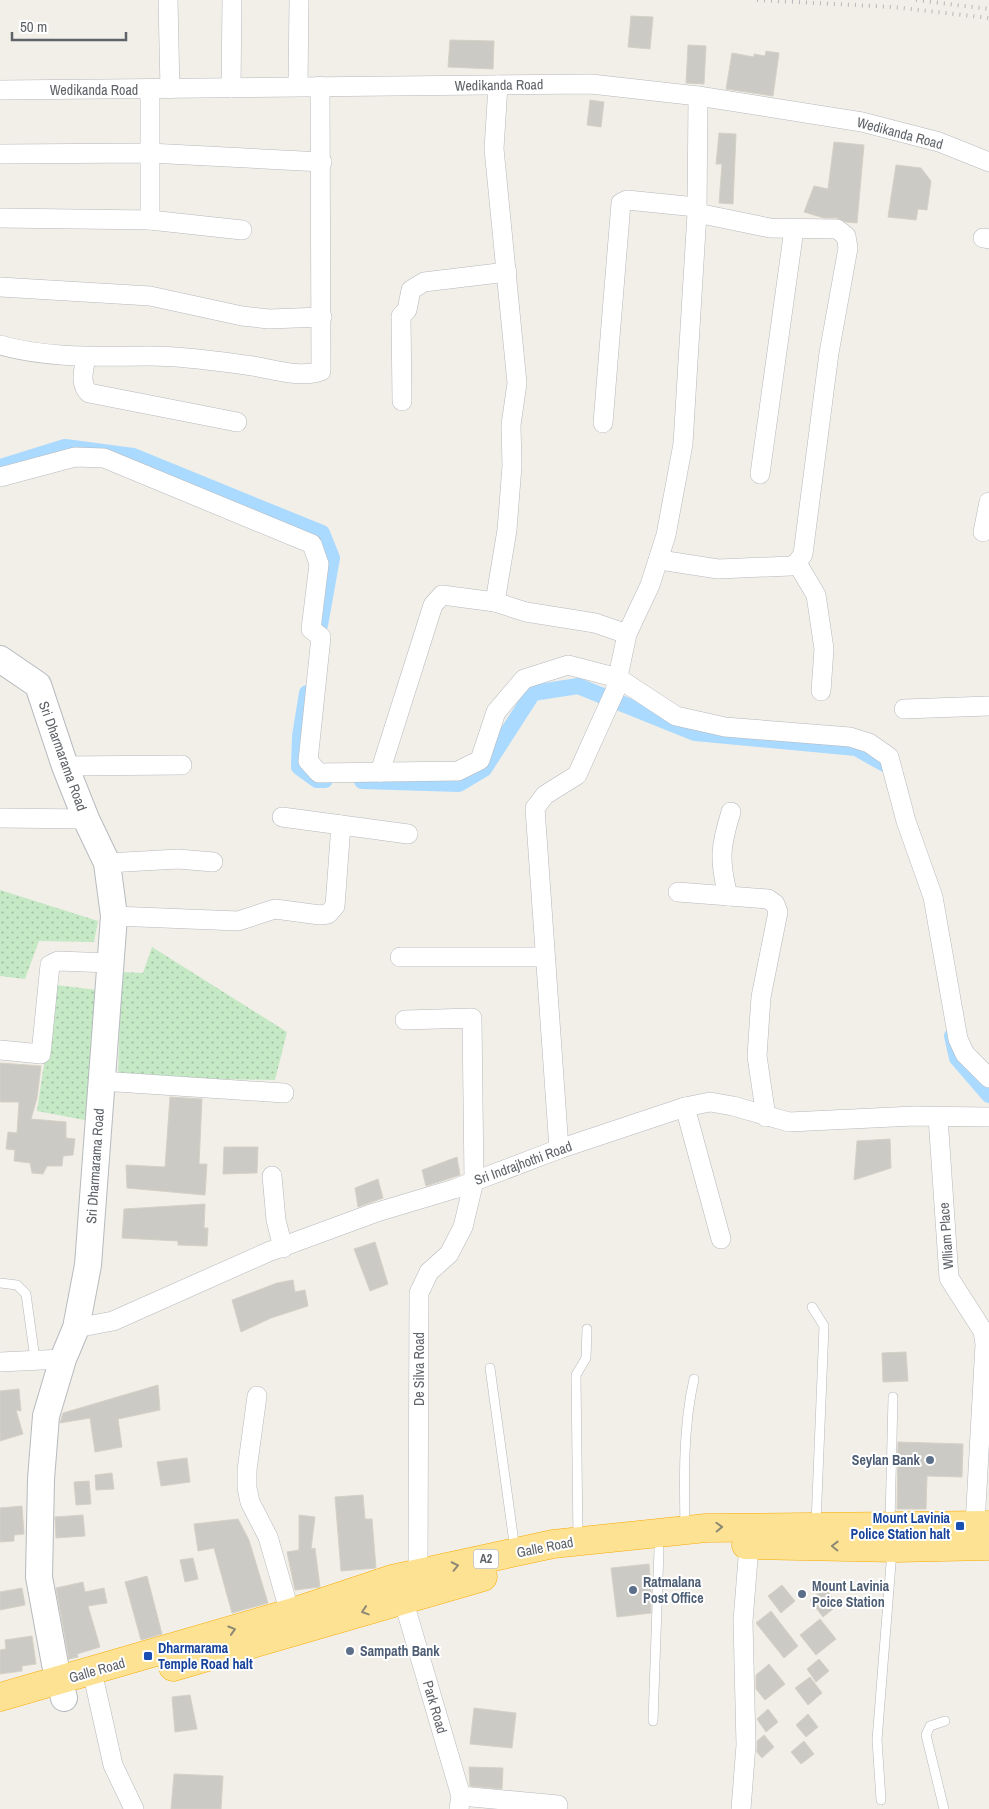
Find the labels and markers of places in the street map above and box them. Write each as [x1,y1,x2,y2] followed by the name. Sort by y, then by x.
[852,1451,921,1469] place label: Seylan Bank
[924,1454,936,1466] marker: Seylan Bank
[850,1509,951,1543] place label: Mount Lavinia Police Station halt
[954,1520,966,1532] marker: Mount Lavinia Police Station halt
[643,1573,704,1607] place label: Ratmalana Post Office
[812,1577,890,1611] place label: Mount Lavinia Poice Station
[627,1584,639,1596] marker: Ratmalana Post Office
[796,1588,808,1600] marker: Mount Lavinia Poice Station
[158,1639,253,1673] place label: Dharmarama Temple Road halt
[360,1642,440,1660] place label: Sampath Bank
[344,1645,356,1657] marker: Sampath Bank
[142,1650,154,1662] marker: Dharmarama Temple Road halt

